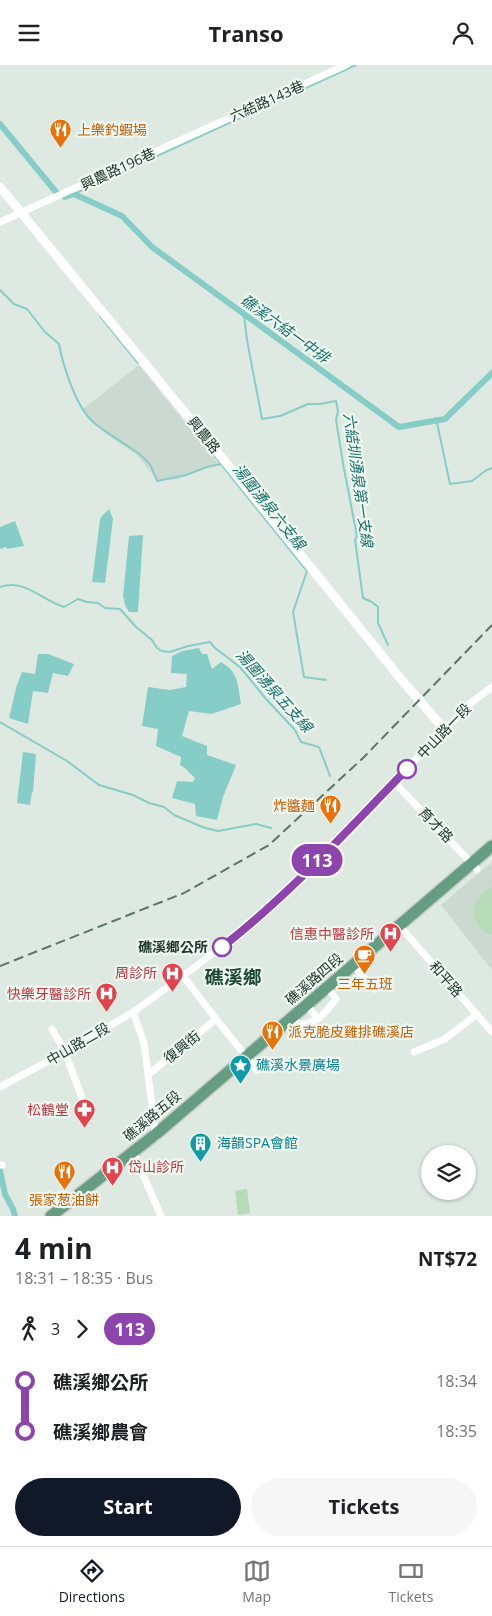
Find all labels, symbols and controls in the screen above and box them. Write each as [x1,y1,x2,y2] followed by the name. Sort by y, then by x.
[208,18,284,48] text: Transo
[15,19,43,47] icon: menu
[449,19,477,47] icon: person
[226,76,307,125] street label: 六結路143巷
[49,118,73,149] restaurant icon: 上樂釣蝦場
[77,120,147,139] place label: 上樂釣蝦場
[78,143,158,194] street label: 興農路196巷
[237,289,336,368] water label: 礁溪六結一中排
[184,412,225,457] street label: 興農路
[340,412,379,550] water label: 六結圳湧泉第一支線
[229,459,312,555] water label: 湯圍湧泉六支線
[232,645,319,738] water label: 湯圍湧泉五支線
[412,699,475,762] street label: 中山路一段
[397,759,417,779] unlabelled marker
[319,794,343,825] restaurant icon: 炸醬麵
[273,796,315,815] place label: 炸醬麵
[415,803,458,846] street label: 育才路
[288,844,346,876] line badge: 113
[302,848,332,872] text: 113
[378,922,402,953] hospital icon: 信惠中醫診所
[290,924,374,943] place label: 信惠中醫診所
[138,937,208,956] place label: 礁溪鄉公所
[212,937,232,957] marker: 礁溪鄉公所
[353,944,377,975] cafe icon: 三年五班
[281,948,346,1009] street label: 礁溪路四段
[425,957,467,1001] street label: 和平路
[161,961,185,992] hospital icon: 周診所
[115,963,157,982] place label: 周診所
[204,964,262,990] district label: 礁溪鄉
[337,974,393,993] place label: 三年五班
[95,982,119,1013] hospital icon: 快樂牙醫診所
[7,984,91,1003] place label: 快樂牙醫診所
[43,1018,113,1069] street label: 中山路二段
[260,1020,284,1051] restaurant icon: 派克脆皮雞排礁溪店
[288,1022,414,1041] place label: 派克脆皮雞排礁溪店
[159,1026,204,1067] street label: 復興街
[228,1053,252,1084] place icon: 礁溪水景廣場
[256,1055,340,1074] place label: 礁溪水景廣場
[119,1086,185,1145] street label: 礁溪路五段
[73,1098,97,1129] pharmacy icon: 松鶴堂
[27,1100,69,1119] place label: 松鶴堂
[189,1131,213,1162] building icon: 海韻SPA會館
[217,1133,298,1152] place label: 海韻SPA會館
[421,1145,476,1200] map controls
[421,1145,476,1200] button: layers
[100,1155,124,1186] hospital icon: 岱山診所
[128,1157,184,1176] place label: 岱山診所
[52,1160,76,1191] restaurant icon: 張家葱油餅
[29,1190,99,1209] place label: 張家葱油餅
[15,1229,93,1267] text: 4 min
[418,1246,477,1272] text: NT$72
[15,1267,153,1289] text: 18:31 – 18:35 · Bus
[15,1315,43,1343] icon: walk
[68,1315,96,1343] icon: forward
[114,1317,145,1341] text: 113
[51,1318,60,1340] text: 3
[53,1369,148,1395] text: 礁溪鄉公所
[436,1370,477,1392] text: 18:34
[53,1419,148,1445] text: 礁溪鄉農會
[436,1420,477,1442] text: 18:35
[15,1478,241,1536] button: Start
[251,1478,477,1536] button: Tickets
[59,1557,125,1606] tab: Directions
[242,1557,271,1606] tab: Map
[388,1557,433,1606] tab: Tickets

